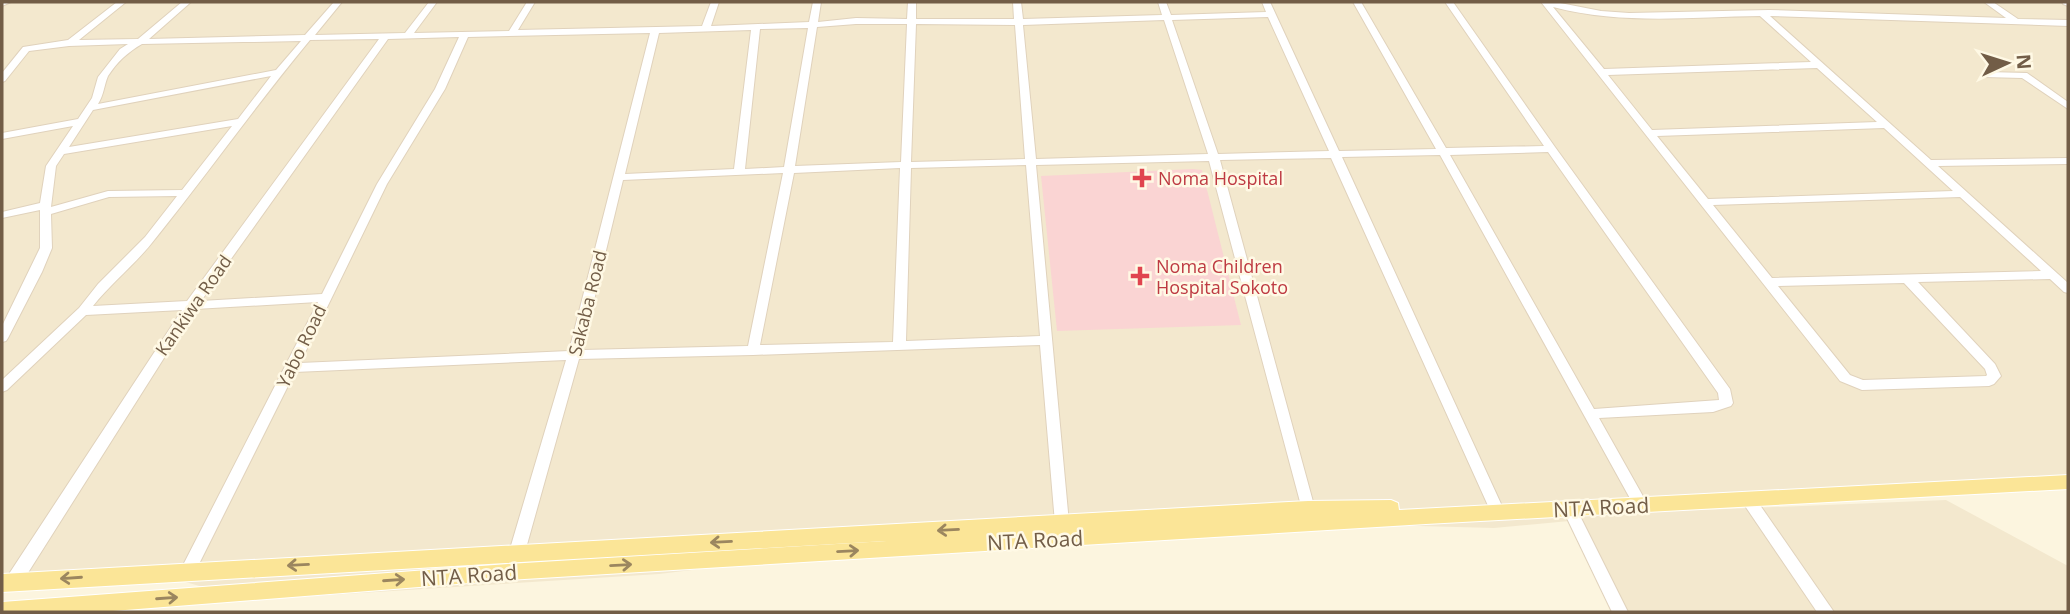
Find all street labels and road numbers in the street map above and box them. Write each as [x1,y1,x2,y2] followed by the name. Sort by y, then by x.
[562,248,612,358] street label: Sakaba Road
[149,250,237,360] street label: Kankiwa Road
[271,300,331,392] street label: Yabo Road
[1552,491,1650,523] street label: NTA Road
[986,524,1084,556] street label: NTA Road
[420,558,518,592] street label: NTA Road

